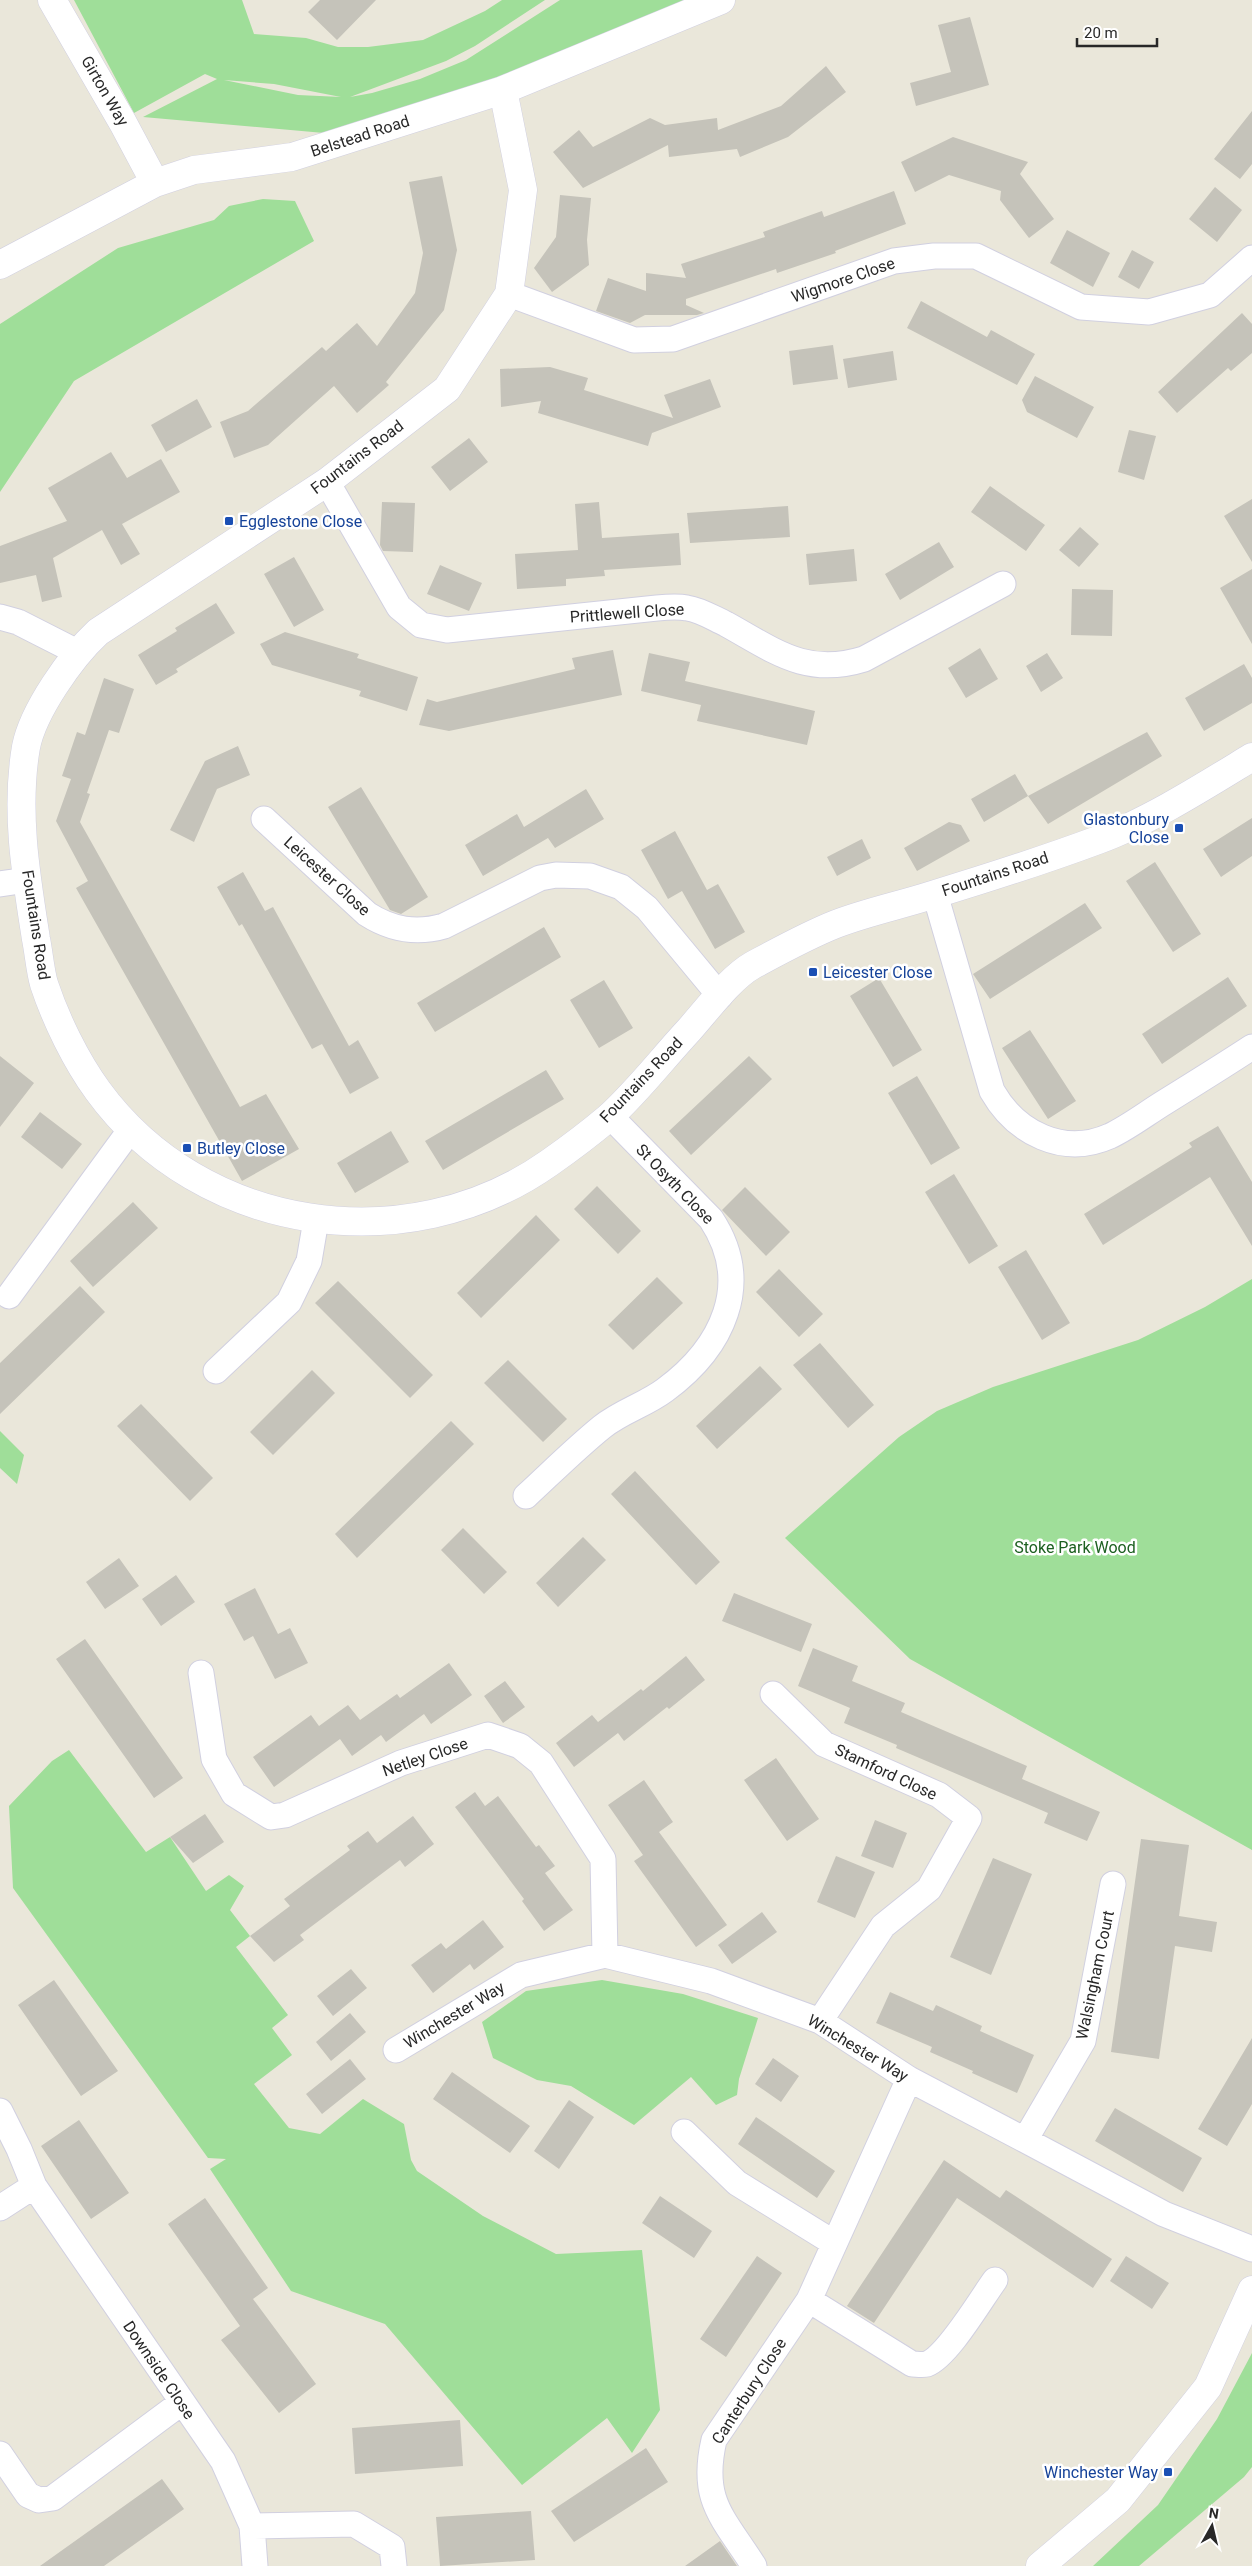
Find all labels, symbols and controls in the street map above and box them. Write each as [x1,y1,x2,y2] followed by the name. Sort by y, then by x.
[1077,15,1157,47] scale bar
[1084,24,1118,42] text: 20 m
[77,53,133,130] street label: Girton Way
[308,111,412,161] street label: Belstead Road
[789,253,897,307] street label: Wigmore Close
[307,416,407,498] street label: Fountains Road
[239,512,362,531] place label: Egglestone Close
[223,515,235,527] marker: Egglestone Close
[569,600,685,626] street label: Prittlewell Close
[1083,810,1169,847] place label: Glastonbury Close
[1173,822,1185,834] marker: Glastonbury Close
[280,832,374,920] street label: Leicester Close
[939,848,1051,900] street label: Fountains Road
[18,869,54,981] street label: Fountains Road
[823,963,932,982] place label: Leicester Close
[807,966,819,978] marker: Leicester Close
[596,1033,686,1127] street label: Fountains Road
[197,1139,285,1158] place label: Butley Close
[632,1140,718,1228] street label: St Osyth Close
[181,1142,193,1154] marker: Butley Close
[1014,1538,1136,1557] park label: Stoke Park Wood
[380,1734,470,1780] street label: Netley Close
[832,1740,940,1804] street label: Stamford Close
[1072,1909,1118,2041] street label: Walsingham Court
[400,1977,508,2053] street label: Winchester Way
[804,2010,912,2086] street label: Winchester Way
[119,2317,199,2423] street label: Downside Close
[708,2335,790,2447] street label: Canterbury Close
[1044,2463,1158,2482] place label: Winchester Way
[1162,2466,1174,2478] marker: Winchester Way
[1187,2501,1237,2551] north arrow
[1208,2505,1220,2522] text: N

